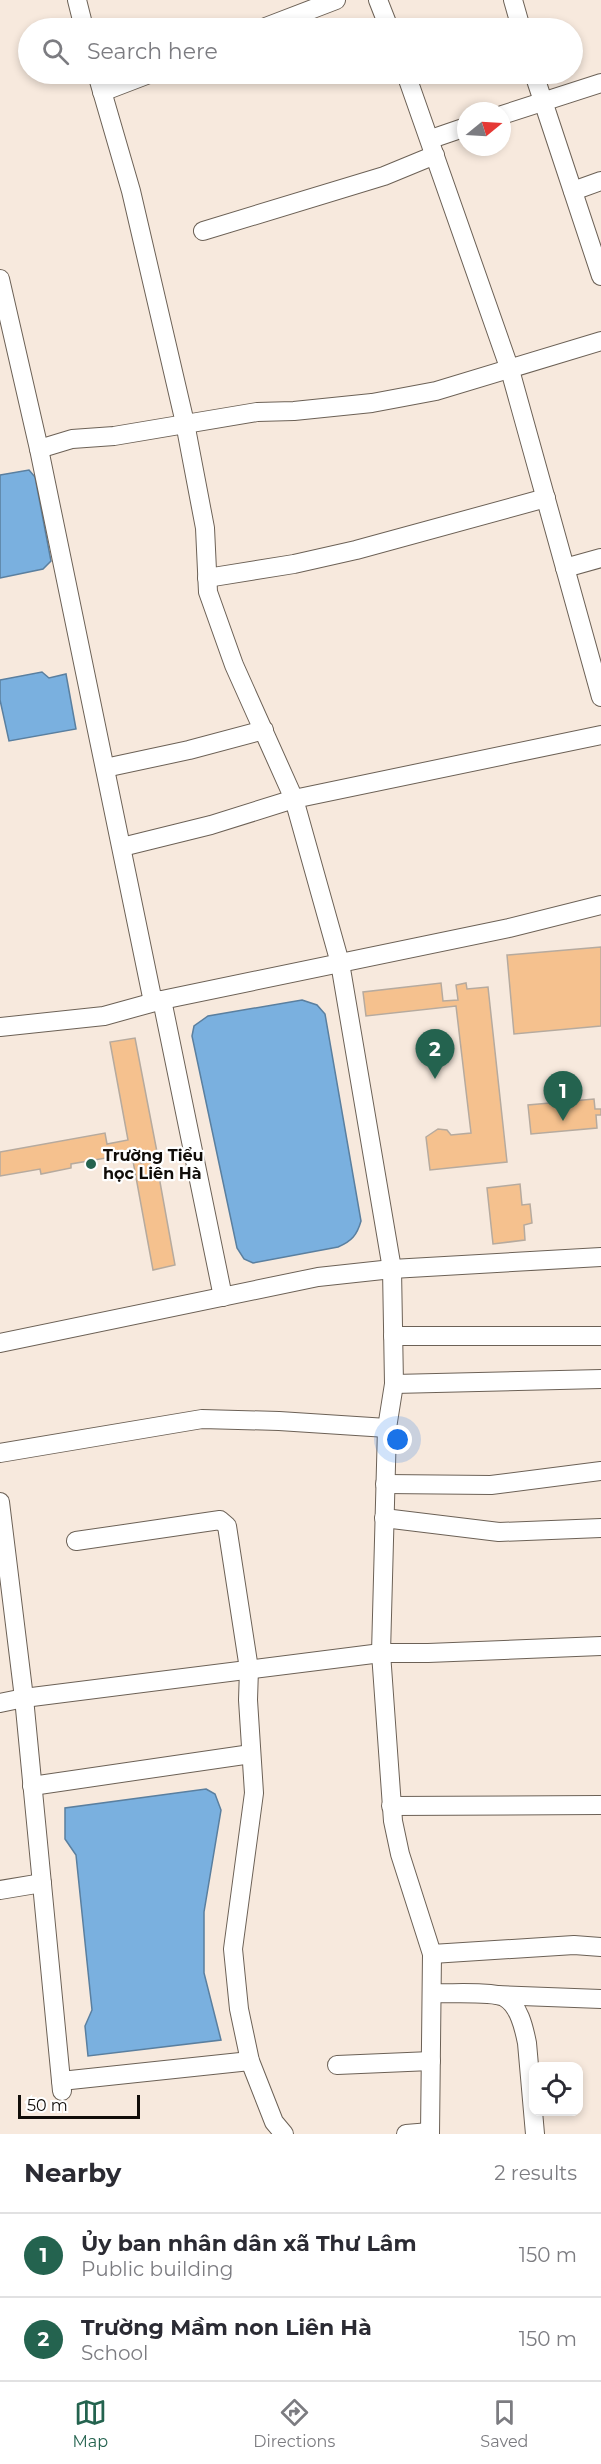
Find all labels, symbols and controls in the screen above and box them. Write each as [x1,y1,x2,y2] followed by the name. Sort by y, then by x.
[18,18,583,84] search box
[39,35,72,68] icon: search
[87,38,218,65] text: Search here
[457,102,511,156] north arrow
[416,1030,454,1079] pin: 2
[544,1072,582,1121] pin: 1
[103,1146,204,1183] place label: Trường Tiểu học Liên Hà
[84,1157,98,1171] marker: Trường Tiểu học Liên Hà
[383,1425,412,1454] your location
[529,2062,583,2116] map controls
[529,2062,583,2116] button: locate
[18,2092,140,2120] scale bar
[27,2096,68,2115] text: 50 m
[24,2157,121,2189] text: Nearby
[494,2161,577,2185] text: 2 results
[81,2230,416,2257] text: Ủy ban nhân dân xã Thư Lâm
[40,2243,47,2267] text: 1
[519,2243,577,2267] text: 150 m
[81,2257,234,2281] text: Public building
[81,2314,372,2341] text: Trường Mầm non Liên Hà
[38,2327,49,2351] text: 2
[519,2327,577,2351] text: 150 m
[81,2341,148,2365] text: School
[73,2396,108,2451] tab: Map
[253,2396,335,2451] tab: Directions
[480,2396,528,2451] tab: Saved

